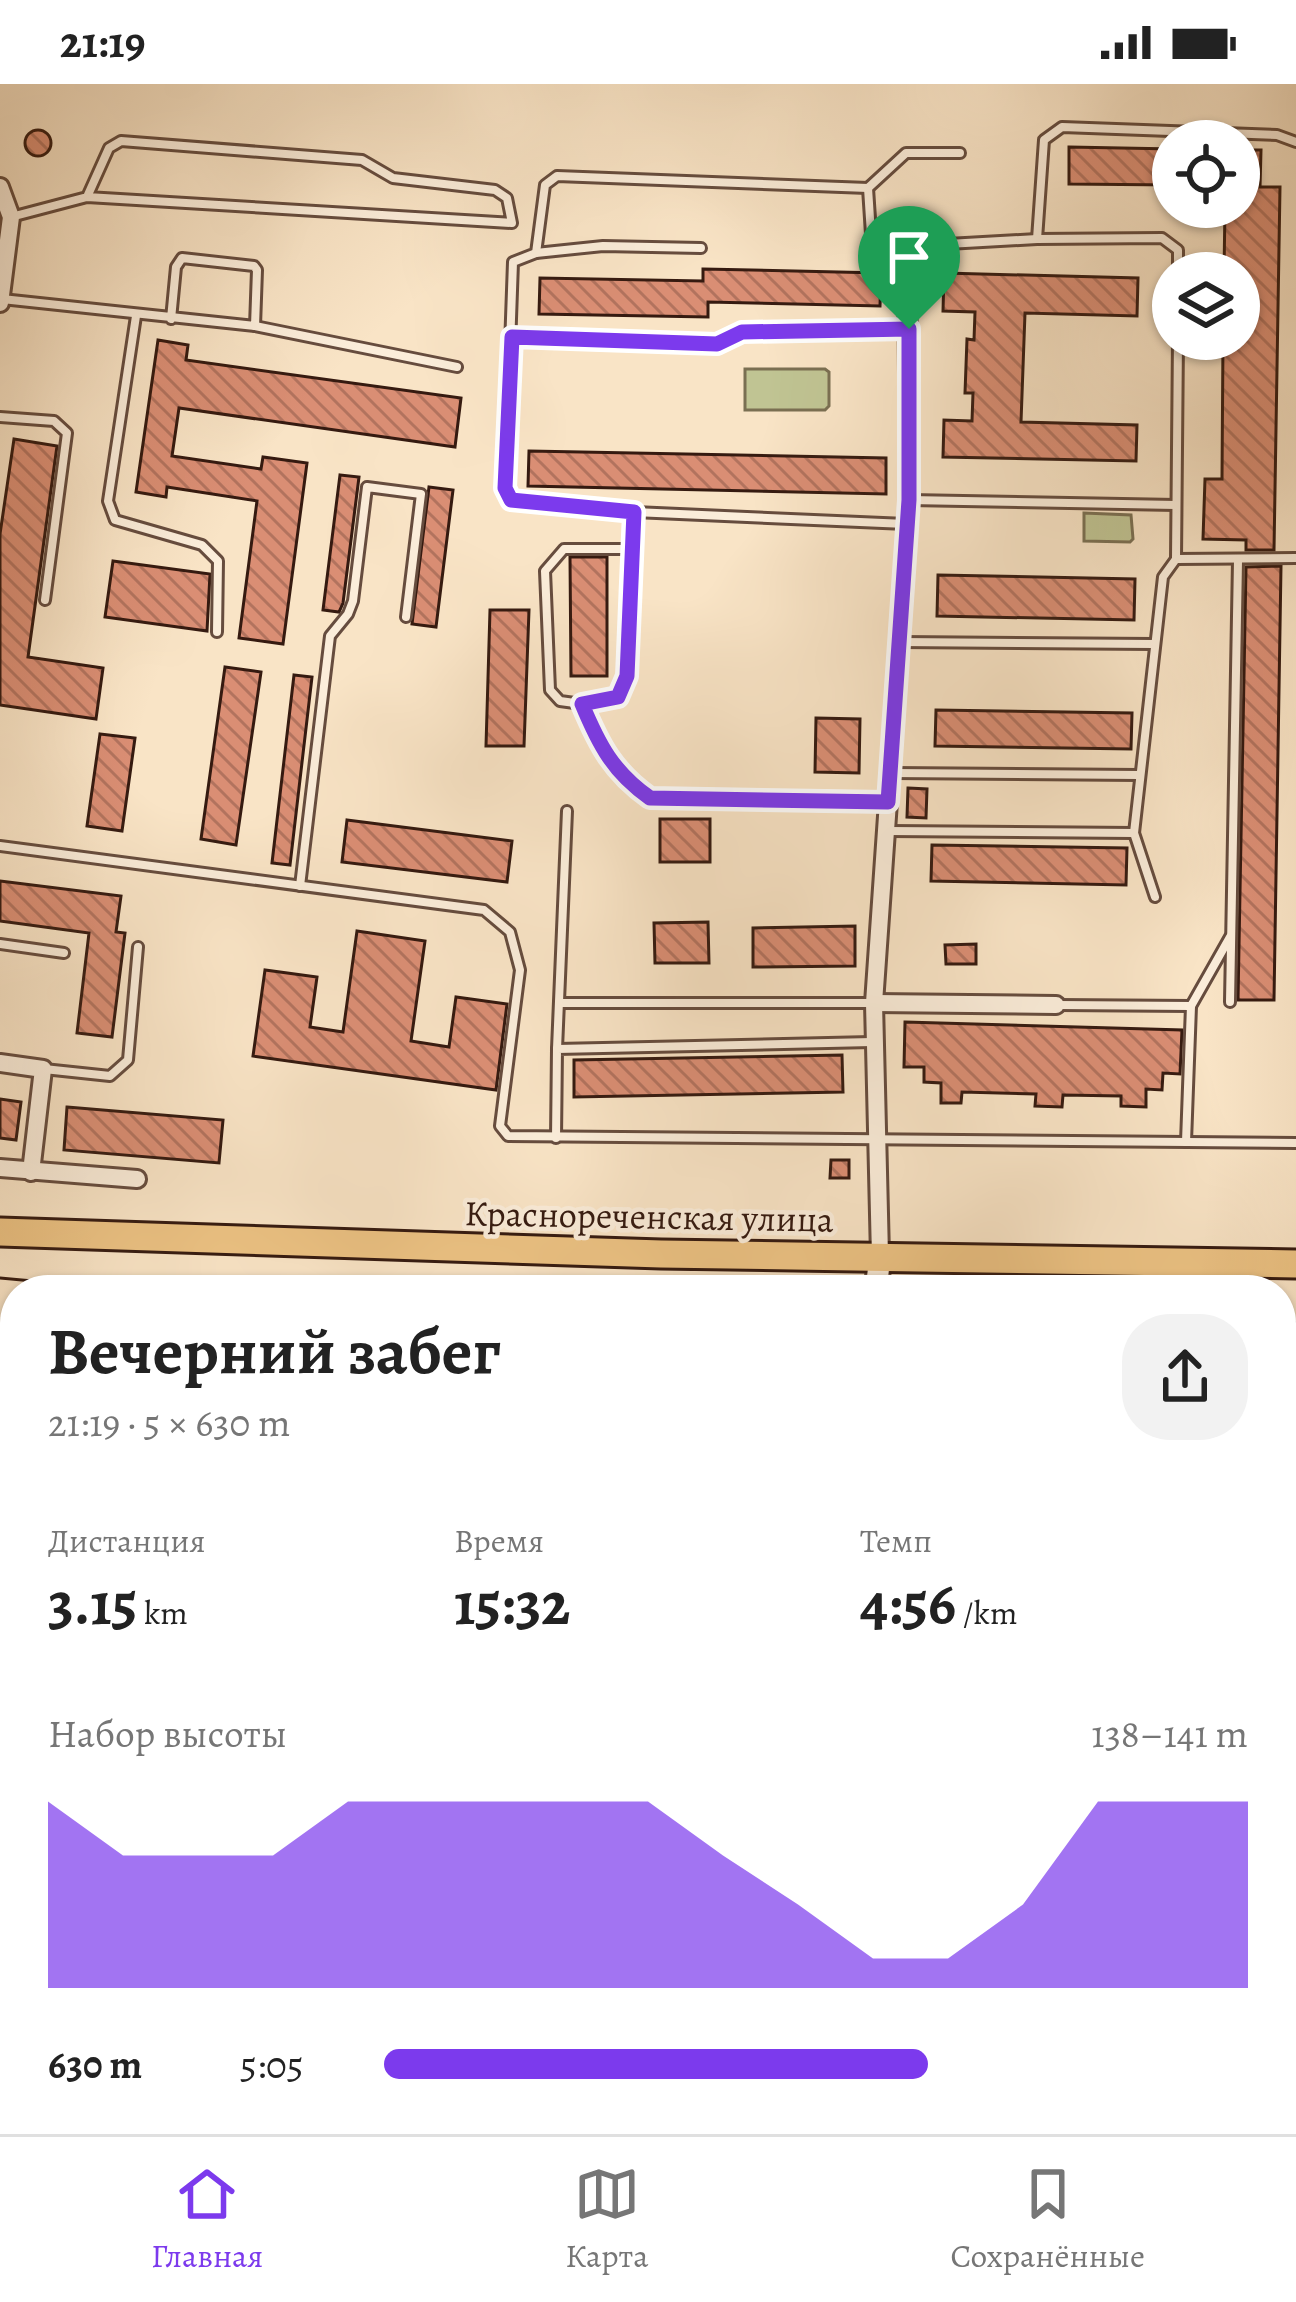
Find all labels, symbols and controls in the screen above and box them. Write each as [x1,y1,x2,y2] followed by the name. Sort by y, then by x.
[60,11,146,73] text: 21:19
[1152,120,1260,360] map controls
[1152,120,1260,228] button: locate
[858,206,960,329] pin
[876,224,942,290] icon: arrive
[1152,252,1260,360] button: layers
[464,1188,834,1244] street label: Краснореченская улица
[48,1306,501,1396] text: Вечерний забег
[1122,1314,1248,1440] button: share
[48,1396,291,1449] text: 21:19 · 5 × 630 m
[48,1518,205,1563] text: Дистанция
[454,1518,544,1563] text: Время
[860,1518,932,1563] text: Темп
[48,1563,137,1645] text: 3.15
[454,1563,570,1645] text: 15:32
[860,1563,956,1645] text: 4:56
[137,1590,188,1635] text: km
[956,1590,1017,1635] text: /km
[48,1707,287,1760] text: Набор высоты
[1091,1707,1248,1760] text: 138–141 m
[48,2038,142,2091] text: 630 m
[240,2038,304,2091] text: 5:05
[151,2161,263,2278] tab: Главная
[565,2161,648,2278] tab: Карта
[950,2161,1145,2278] tab: Сохранённые

